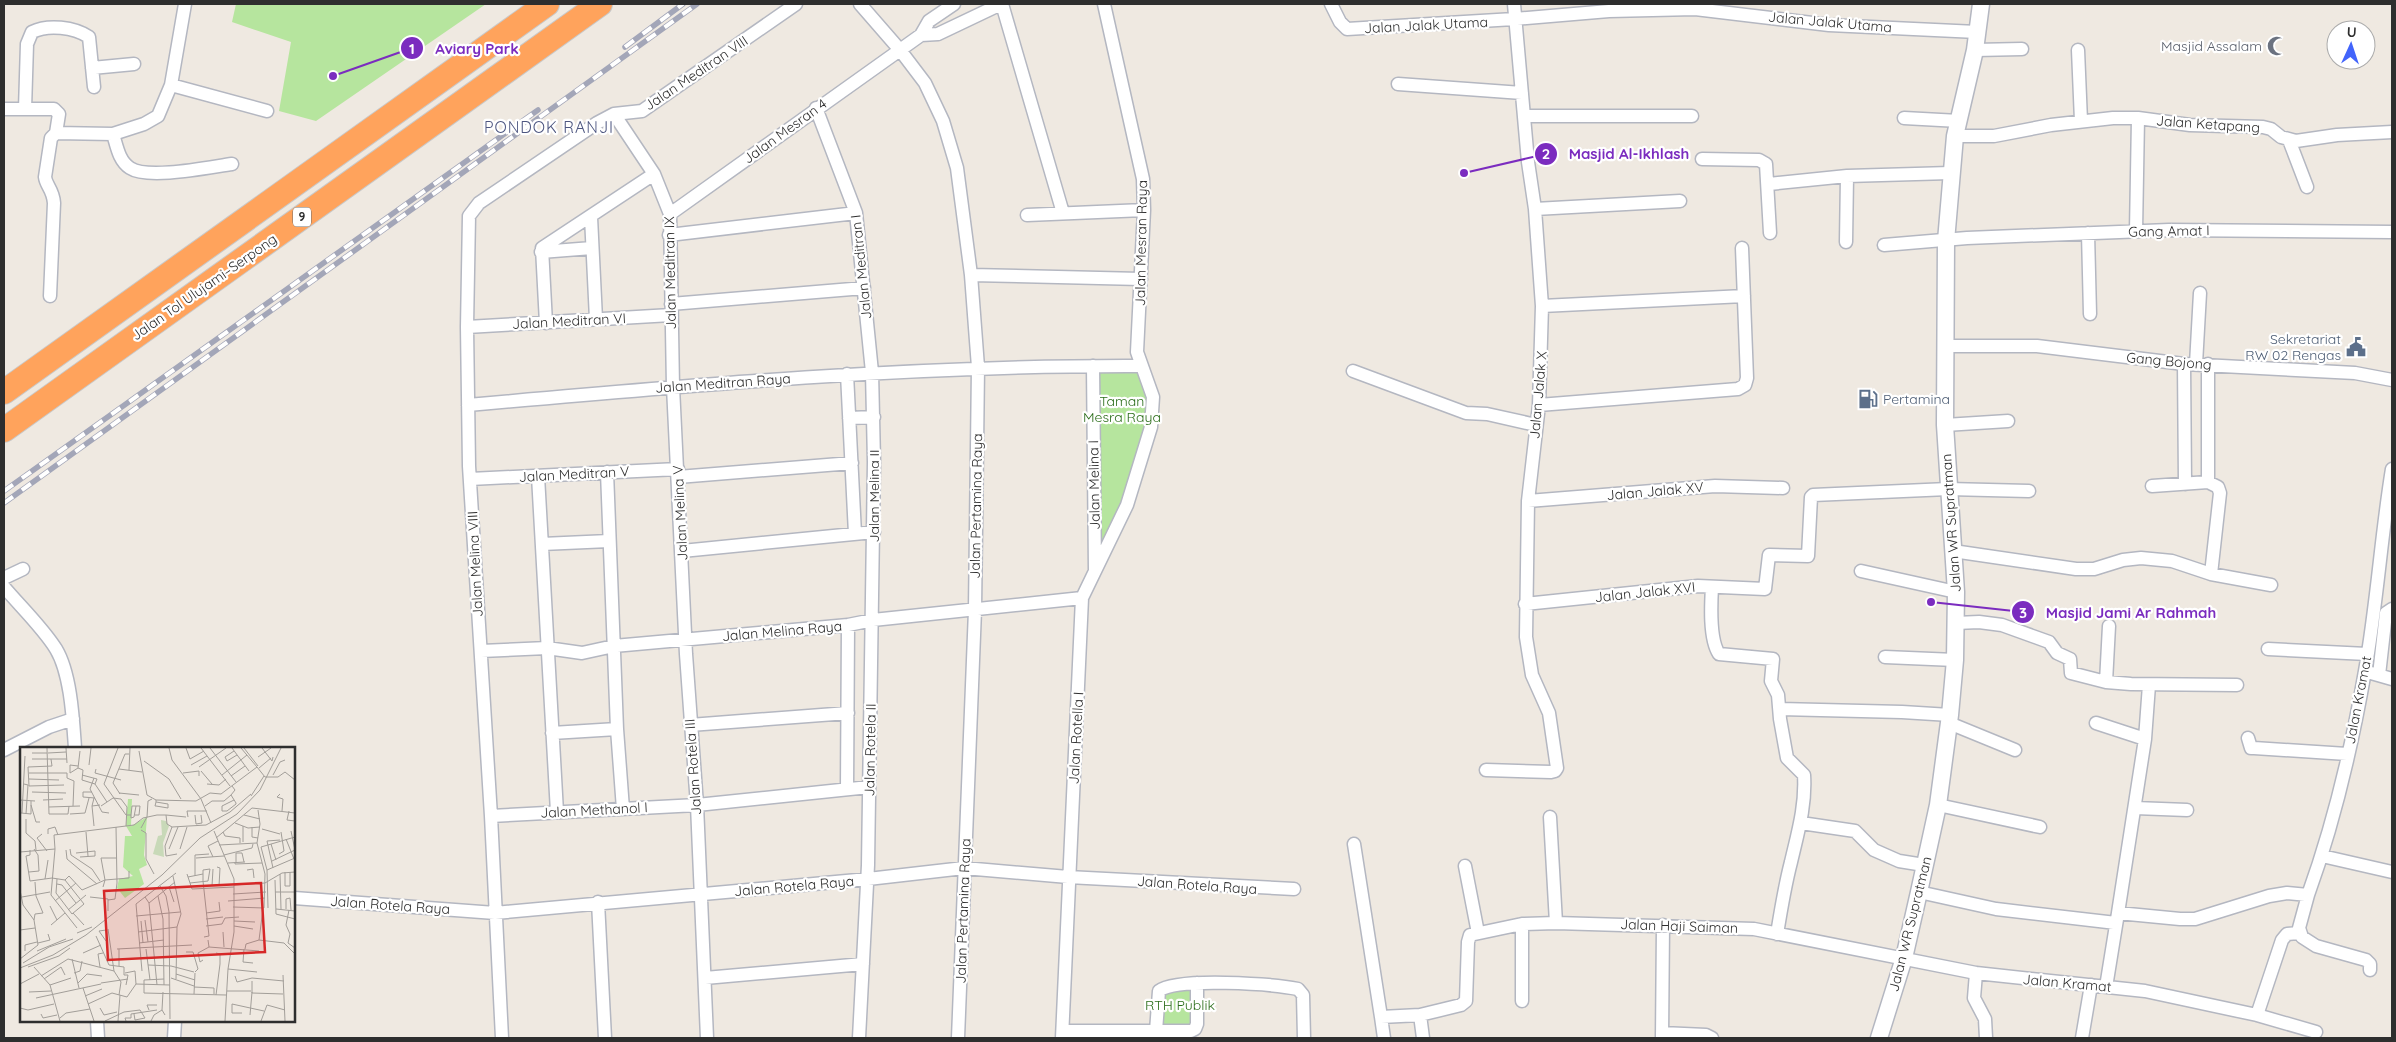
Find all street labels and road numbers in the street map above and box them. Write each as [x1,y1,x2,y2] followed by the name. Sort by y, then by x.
[1767,8,1893,36] street label: Jalan Jalak Utama
[1364,13,1488,37] street label: Jalan Jalak Utama
[641,32,751,114] street label: Jalan Meditran VIII
[740,95,830,167] street label: Jalan Mesran 4
[2155,111,2261,137] street label: Jalan Ketapang
[1131,180,1151,306] street label: Jalan Mesran Raya
[293,208,311,226] road number: 9
[847,214,875,320] street label: Jalan Meditran I
[660,216,680,330] street label: Jalan Meditran IX
[2128,221,2210,241] street label: Gang Amat I
[128,230,280,344] street label: Jalan Tol Ulujami–Serpong
[511,309,627,333] street label: Jalan Meditran VI
[2126,348,2212,374] street label: Gang Bojong
[1525,350,1551,440] street label: Jalan Jalak X
[655,369,791,397] street label: Jalan Meditran Raya
[966,433,986,579] street label: Jalan Pertamina Raya
[1084,440,1104,530] street label: Jalan Melina I
[865,449,883,543] street label: Jalan Melina II
[1937,453,1965,593] street label: Jalan WR Supratman
[518,462,630,486] street label: Jalan Meditran V
[669,465,691,561] street label: Jalan Melina V
[1606,478,1704,504] street label: Jalan Jalak XV
[463,511,487,617] street label: Jalan Melina VIII
[1594,578,1696,606] street label: Jalan Jalak XVI
[721,617,843,645] street label: Jalan Melina Raya
[2341,654,2375,745] street label: Jalan Kramat
[1065,691,1087,785] street label: Jalan Rotella I
[860,703,880,797] street label: Jalan Rotela II
[681,718,705,816] street label: Jalan Rotela III
[540,798,648,822] street label: Jalan Methanol I
[951,838,975,984] street label: Jalan Pertamina Raya
[1884,854,1936,994] street label: Jalan WR Supratman
[733,872,855,900] street label: Jalan Rotela Raya
[1136,872,1258,898] street label: Jalan Rotela Raya
[329,892,451,918] street label: Jalan Rotela Raya
[1620,915,1738,937] street label: Jalan Haji Saiman
[2022,970,2112,996] street label: Jalan Kramat

